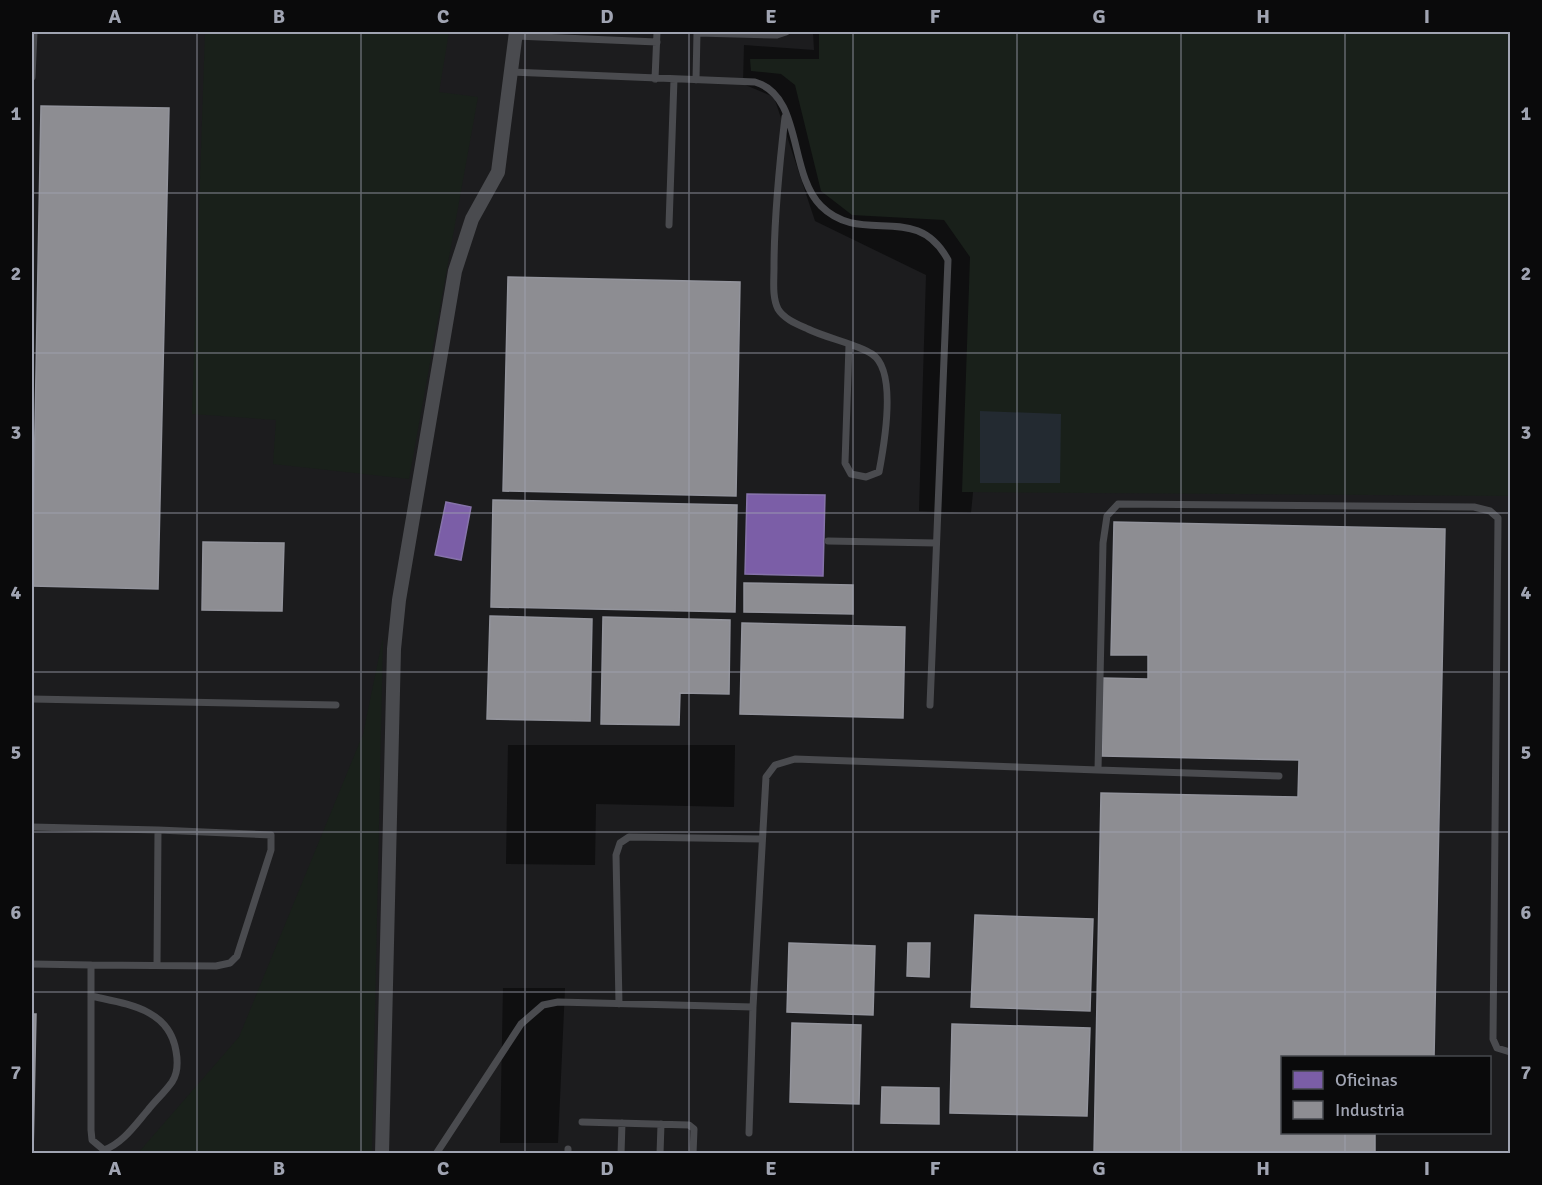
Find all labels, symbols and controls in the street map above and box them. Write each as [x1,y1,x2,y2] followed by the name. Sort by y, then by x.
[109,4,122,29] text: A
[273,4,285,29] text: B
[437,4,449,29] text: C
[600,4,614,29] text: D
[765,4,777,29] text: E
[930,4,941,29] text: F
[1092,4,1106,29] text: G
[1256,4,1270,29] text: H
[1424,4,1430,29] text: I
[11,101,22,126] text: 1
[1521,101,1532,126] text: 1
[11,261,21,286] text: 2
[1521,261,1531,286] text: 2
[11,420,21,445] text: 3
[1521,420,1531,445] text: 3
[11,580,22,605] text: 4
[1521,580,1532,605] text: 4
[11,740,21,765] text: 5
[1521,740,1531,765] text: 5
[11,900,22,925] text: 6
[1521,900,1532,925] text: 6
[1281,1056,1491,1134] legend
[11,1060,22,1085] text: 7
[1521,1060,1532,1085] text: 7
[1335,1069,1398,1091] text: Oficinas
[1335,1099,1405,1121] text: Industria
[109,1156,122,1181] text: A
[273,1156,285,1181] text: B
[437,1156,449,1181] text: C
[600,1156,614,1181] text: D
[765,1156,777,1181] text: E
[930,1156,941,1181] text: F
[1092,1156,1106,1181] text: G
[1256,1156,1270,1181] text: H
[1424,1156,1430,1181] text: I

